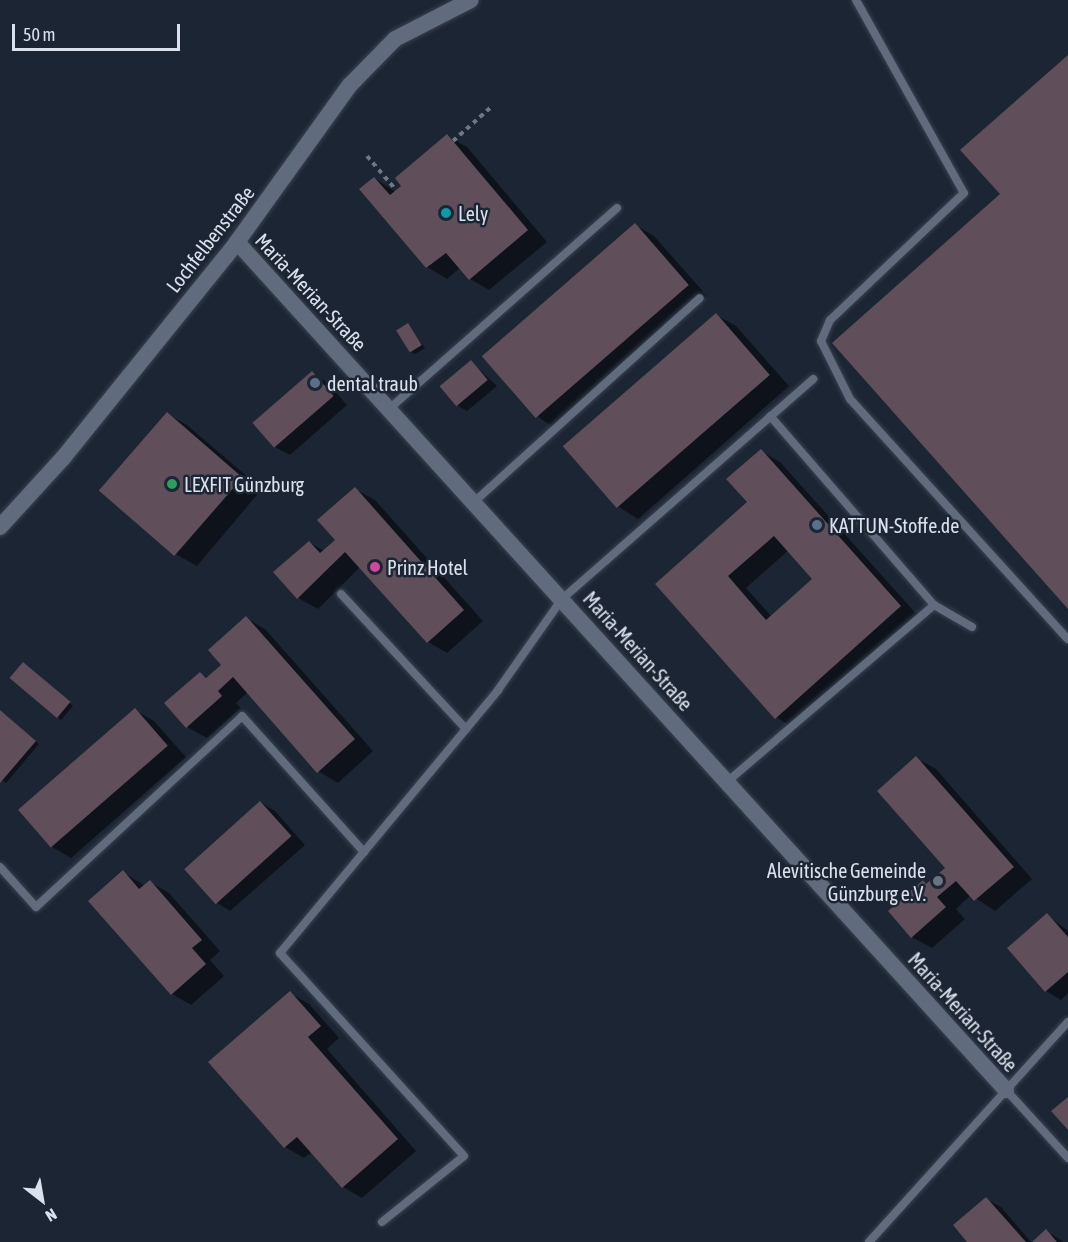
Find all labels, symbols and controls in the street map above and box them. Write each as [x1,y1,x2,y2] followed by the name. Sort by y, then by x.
[15,12,183,50] scale bar
[23,24,55,45] text: 50 m
[161,181,259,297] street label: Lochfelbenstraße
[458,201,488,225] place label: Lely
[439,206,453,220] marker: Lely
[250,228,372,356] street label: Maria-Merian-Straße
[327,371,418,395] place label: dental traub
[308,376,322,390] marker: dental traub
[184,472,304,496] place label: LEXFIT Günzburg
[165,477,179,491] marker: LEXFIT Günzburg
[829,513,959,537] place label: KATTUN-Stoffe.de
[810,518,824,532] marker: KATTUN-Stoffe.de
[387,555,468,579] place label: Prinz Hotel
[368,560,382,574] marker: Prinz Hotel
[578,587,698,715] street label: Maria-Merian-Straße
[767,858,926,905] place label: Alevitische Gemeinde Günzburg e.V.
[931,874,945,888] marker: Alevitische Gemeinde Günzburg e.V.
[903,948,1023,1076] street label: Maria-Merian-Straße
[12,1170,72,1230] north arrow
[43,1205,60,1226] text: N

